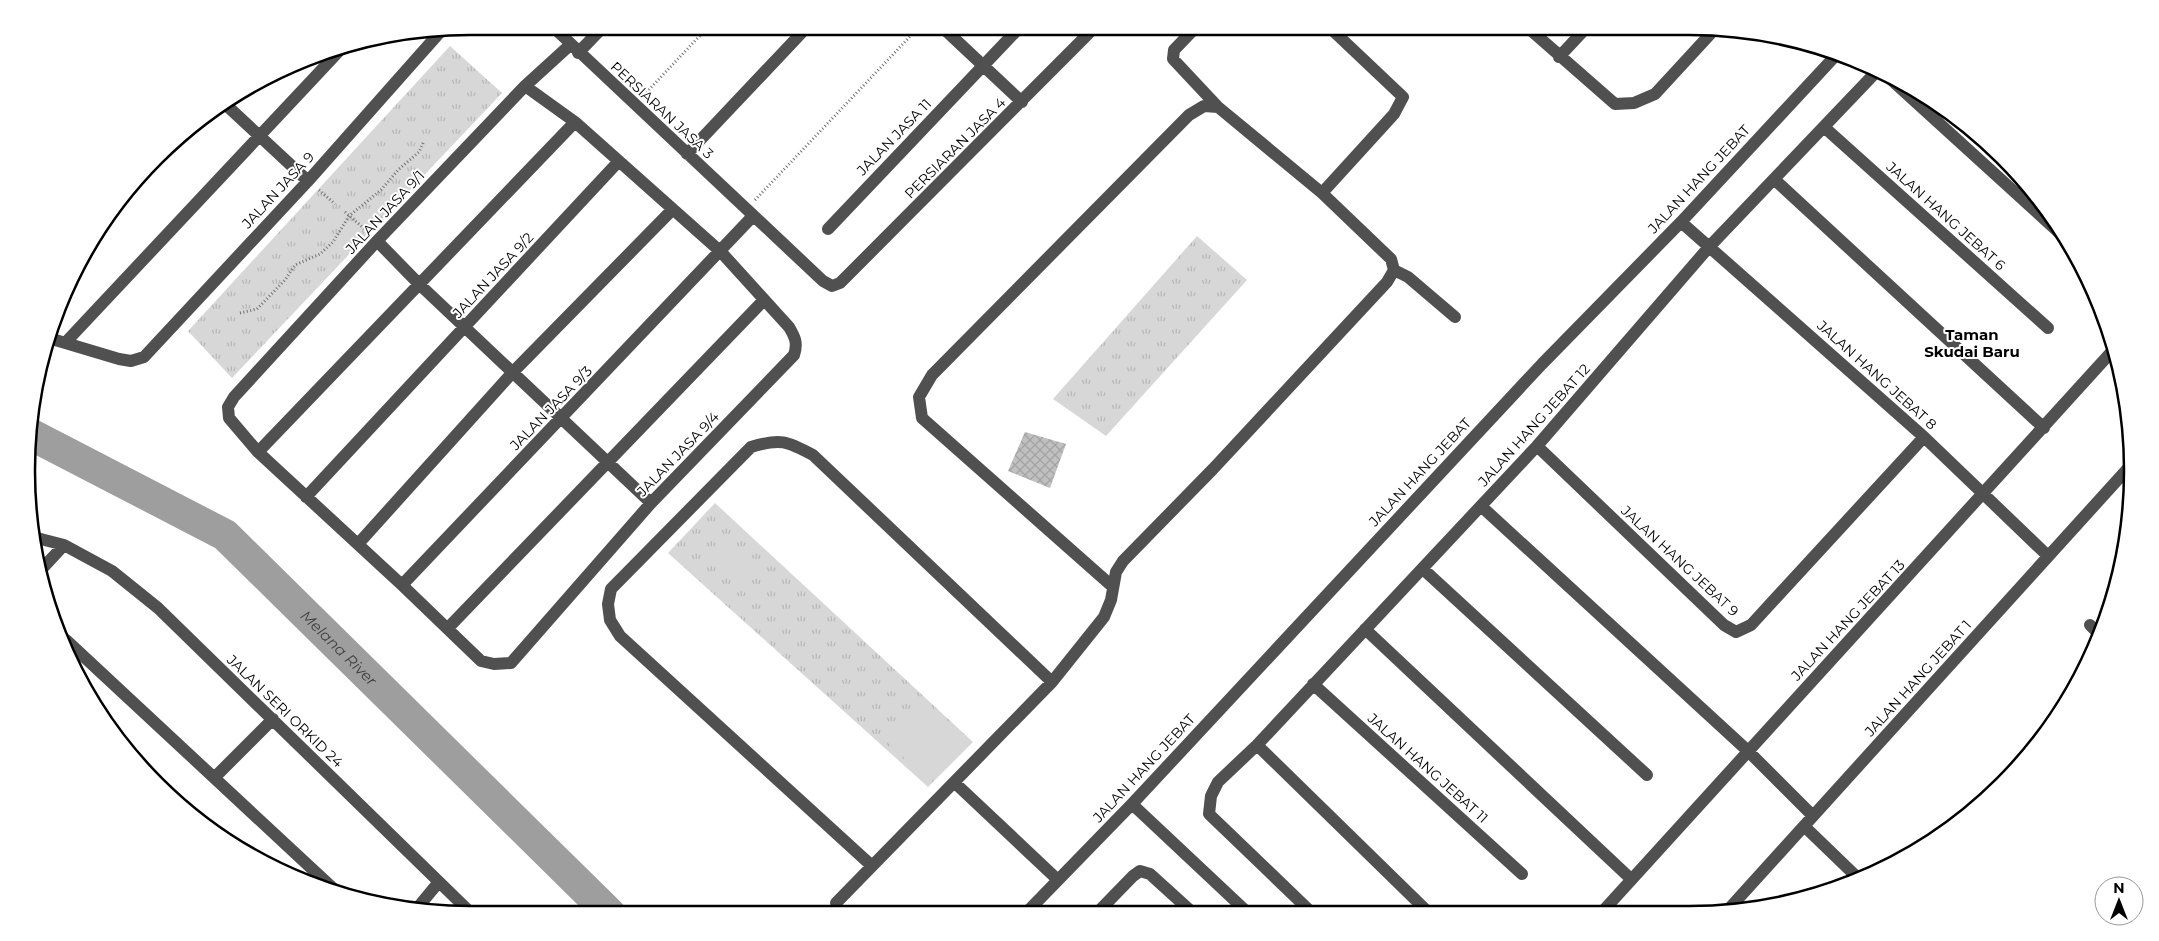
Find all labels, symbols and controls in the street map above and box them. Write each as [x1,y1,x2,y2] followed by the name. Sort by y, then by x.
[607,58,717,163] street label: PERSIARAN JASA 3
[901,93,1010,202] street label: PERSIARAN JASA 4
[852,95,935,180] street label: JALAN JASA 11
[1643,121,1754,238] street label: JALAN HANG JEBAT
[237,148,318,233] street label: JALAN JASA 9
[1882,157,2010,275] street label: JALAN HANG JEBAT 6
[341,166,428,258] street label: JALAN JASA 9/1
[448,229,537,322] street label: JALAN JASA 9/2
[1813,316,1940,433] street label: JALAN HANG JEBAT 8
[1924,325,2020,361] district label: Taman Skudai Baru
[1474,360,1594,491] street label: JALAN HANG JEBAT 12
[506,362,596,455] street label: JALAN JASA 9/3
[632,407,723,501] street label: JALAN JASA 9/4
[1364,414,1475,531] street label: JALAN HANG JEBAT
[1617,501,1742,620] street label: JALAN HANG JEBAT 9
[1787,556,1909,685] street label: JALAN HANG JEBAT 13
[297,606,382,690] water label: Melana River
[1860,616,1975,741] street label: JALAN HANG JEBAT 1
[223,650,347,772] street label: JALAN SERI ORKID 24
[1363,709,1492,827] street label: JALAN HANG JEBAT 11
[1088,710,1199,827] street label: JALAN HANG JEBAT
[2094,876,2144,926] north arrow
[2113,879,2125,897] text: N

